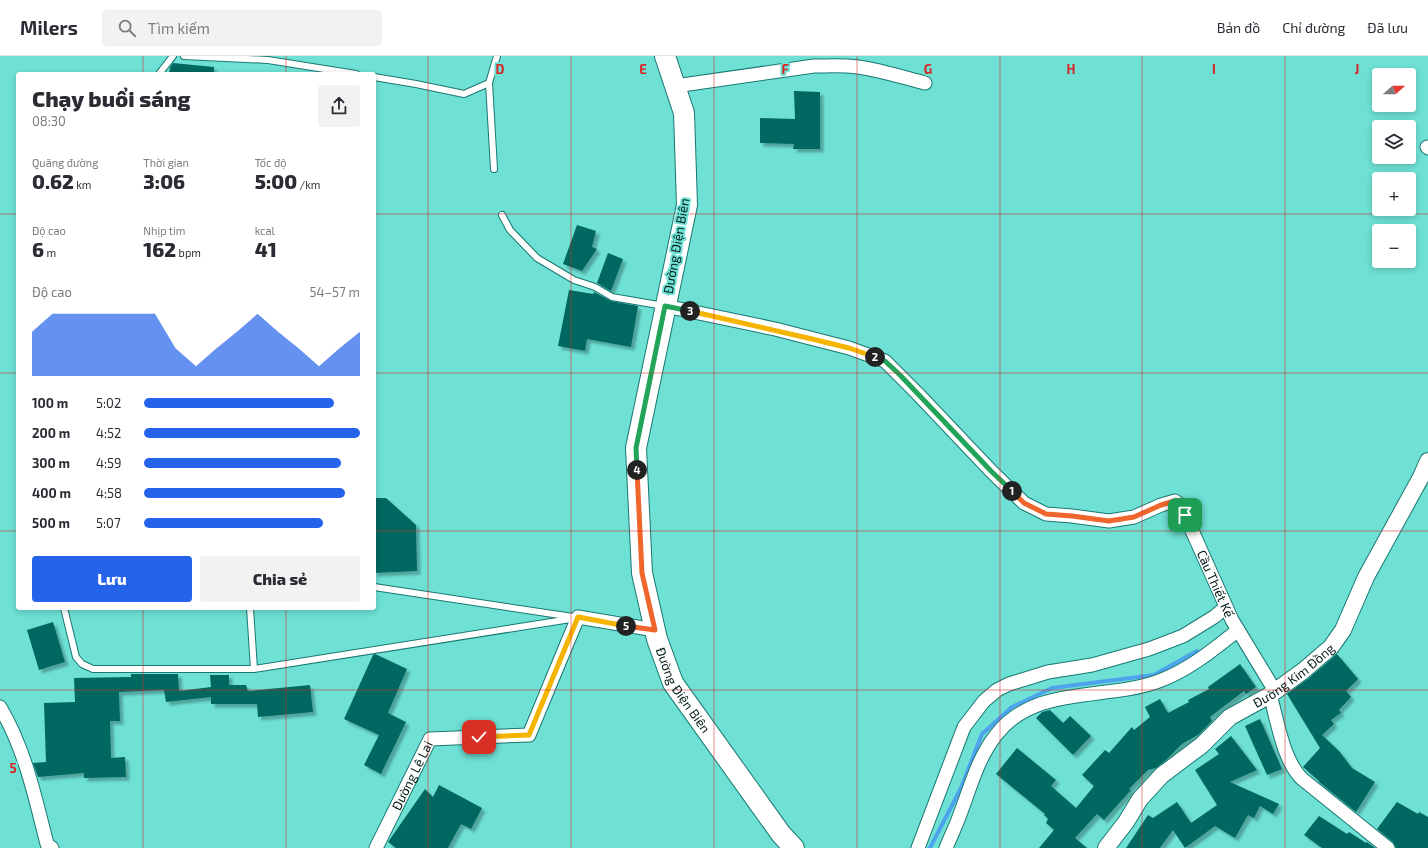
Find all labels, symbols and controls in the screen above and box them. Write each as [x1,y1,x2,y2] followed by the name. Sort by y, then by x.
[102,10,382,46] search box
[20,16,78,39] text: Milers
[116,17,138,39] icon: search
[148,19,210,37] text: Tìm kiếm
[1217,19,1260,36] text: Bản đồ
[1282,19,1345,36] text: Chỉ đường
[1367,19,1408,36] text: Đã lưu
[496,61,505,77] text: D
[639,61,647,77] text: E
[781,61,789,77] text: F
[924,61,932,77] text: G
[1067,61,1076,77] text: H
[1212,61,1216,77] text: I
[1355,61,1359,77] text: J
[1372,68,1416,112] north arrow
[1372,68,1416,268] map controls
[32,85,191,111] text: Chạy buổi sáng
[318,85,360,127] button: share
[32,113,66,129] text: 08:30
[1372,120,1416,164] button: layers
[32,156,98,169] text: Quãng đường
[143,156,189,169] text: Thời gian
[255,156,286,169] text: Tốc độ
[32,169,74,193] text: 0.62
[143,169,185,193] text: 3:06
[255,169,297,193] text: 5:00
[1372,172,1416,216] button: +
[74,178,91,191] text: km
[297,178,320,191] text: /km
[660,197,692,295] street label: Đường Điện Biên
[32,224,66,237] text: Độ cao
[143,224,185,237] text: Nhịp tim
[255,224,275,237] text: kcal
[1372,224,1416,268] button: −
[32,237,44,261] text: 6
[143,237,176,261] text: 162
[255,237,277,261] text: 41
[44,246,56,259] text: m
[176,246,201,259] text: bpm
[32,284,72,300] text: Độ cao
[309,284,360,300] text: 54–57 m
[680,301,700,321] pin: 3
[687,304,693,317] text: 3
[865,347,885,367] pin: 2
[872,350,878,363] text: 2
[32,395,68,411] text: 100 m
[96,395,121,411] text: 5:02
[32,425,70,441] text: 200 m
[96,425,121,441] text: 4:52
[32,455,70,471] text: 300 m
[96,455,121,471] text: 4:59
[627,460,647,480] pin: 4
[633,463,641,476] text: 4
[1002,481,1022,501] pin: 1
[1010,484,1014,497] text: 1
[32,485,71,501] text: 400 m
[96,485,122,501] text: 4:58
[1168,498,1202,532] pin
[1174,504,1196,526] icon: arrive
[32,515,70,531] text: 500 m
[96,515,121,531] text: 5:07
[1194,547,1238,620] street label: Cầu Thiết Kế
[32,556,192,602] button: Lưu
[200,556,360,602] button: Chia sẻ
[616,616,636,636] pin: 5
[623,619,629,632] text: 5
[1250,640,1338,711] street label: Đường Kim Đồng
[653,645,714,736] street label: Đường Điện Biên
[462,720,496,754] pin
[468,726,490,748] icon: check
[388,738,436,813] street label: Đường Lê Lai
[9,760,17,776] text: 5

